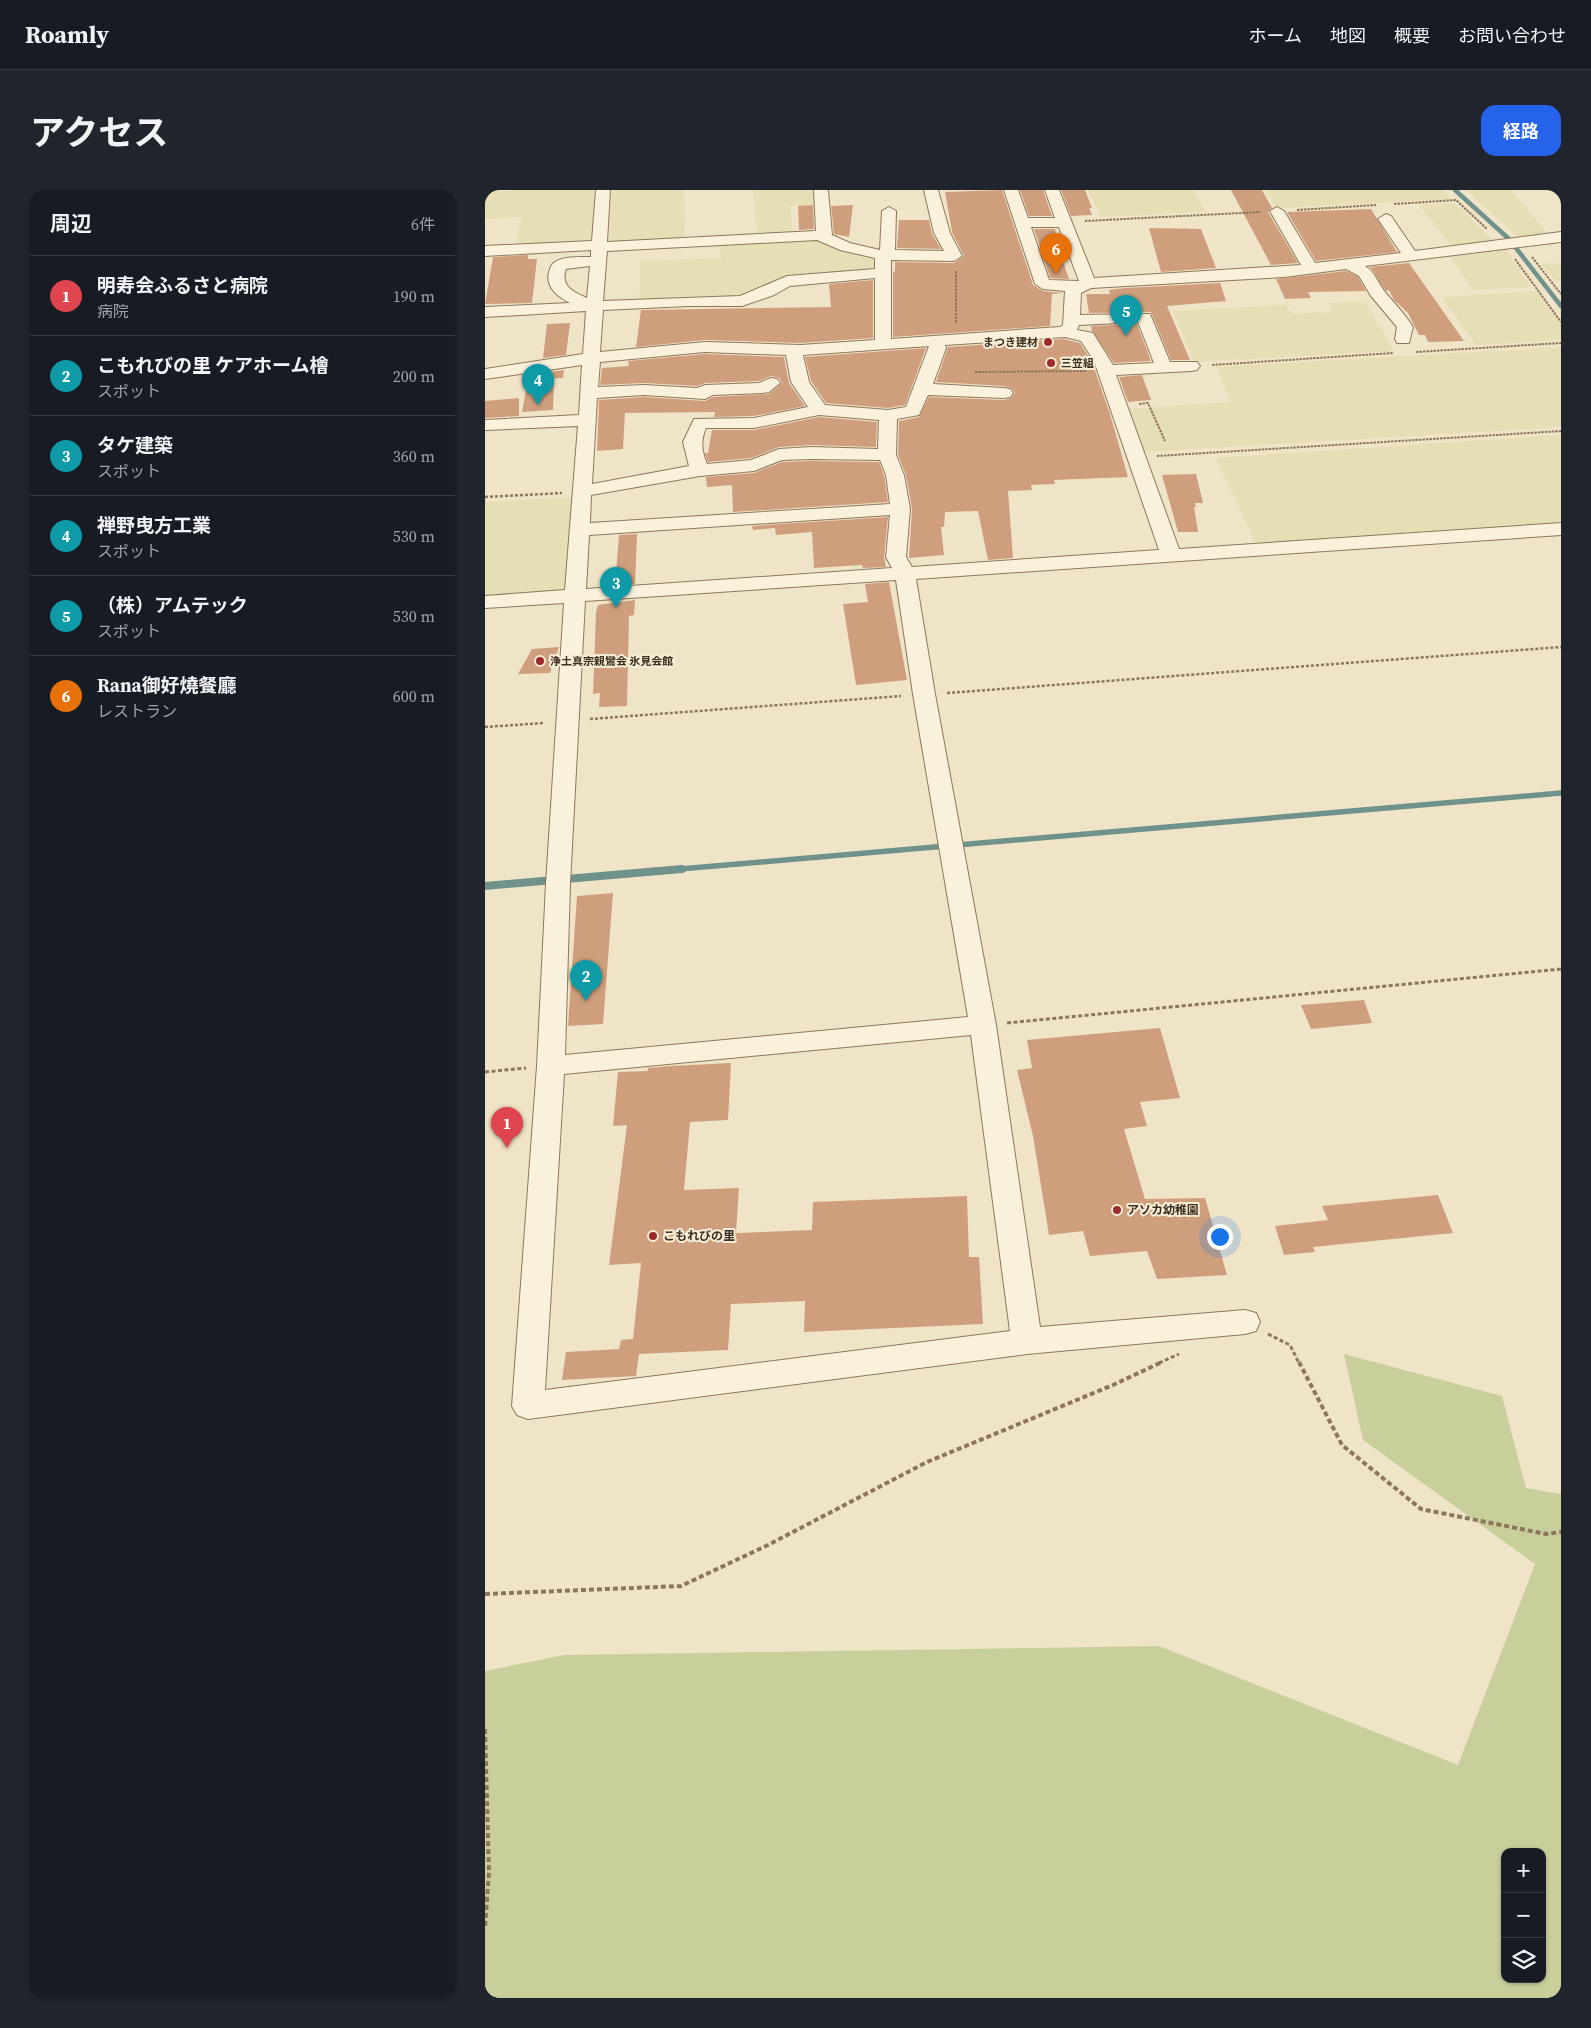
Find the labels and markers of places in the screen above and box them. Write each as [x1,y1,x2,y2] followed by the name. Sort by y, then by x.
[1040,233,1072,274] pin: 6
[1110,295,1142,336] pin: 5
[983,335,1038,350] place label: まつき建材
[1042,336,1054,348] marker: まつき建材
[1061,356,1094,371] place label: 三笠組
[1045,357,1057,369] marker: 三笠組
[522,364,554,405] pin: 4
[600,567,632,608] pin: 3
[550,654,673,669] place label: 浄土真宗親鸞会 氷見会館
[534,655,546,667] marker: 浄土真宗親鸞会 氷見会館
[570,960,602,1001] pin: 2
[491,1107,523,1148] pin: 1
[1127,1202,1199,1218] place label: アソカ幼稚園
[1111,1204,1123,1216] marker: アソカ幼稚園
[663,1228,735,1244] place label: こもれびの里
[647,1230,659,1242] marker: こもれびの里

